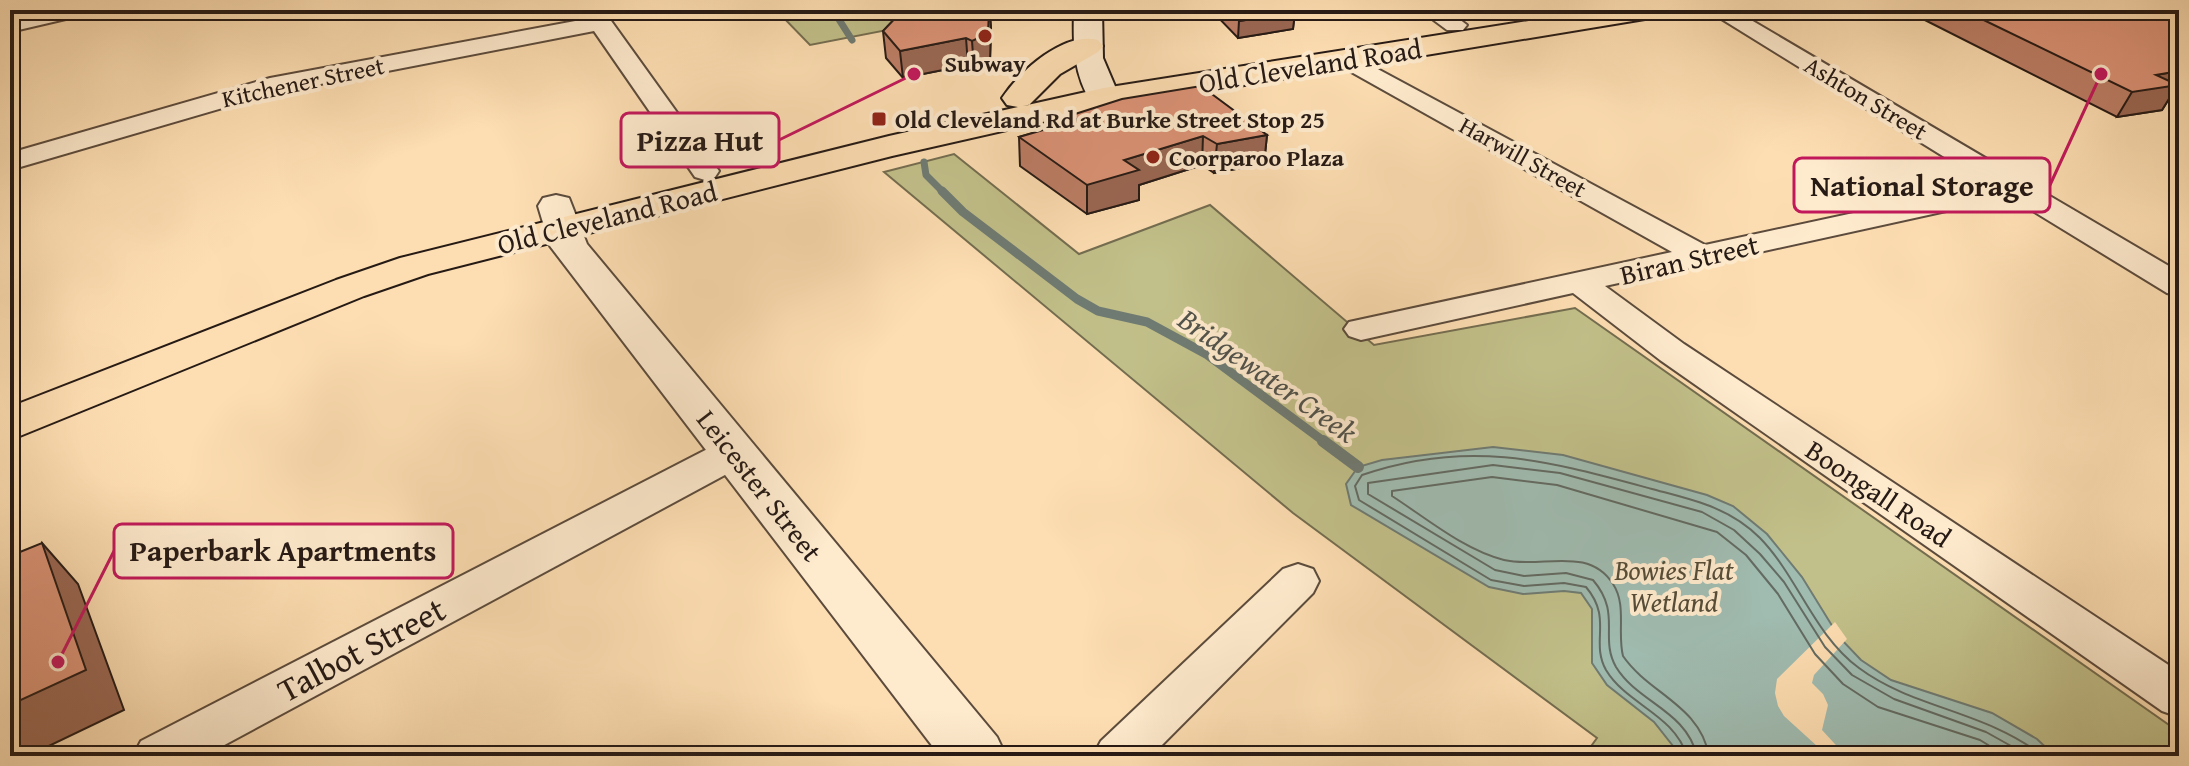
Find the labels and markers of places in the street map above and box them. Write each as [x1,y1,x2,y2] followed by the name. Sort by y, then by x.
[976,27,994,45] marker: Subway
[944,46,1026,81] place label: Subway
[895,102,1325,137] place label: Old Cleveland Rd at Burke Street Stop 25
[870,110,888,128] marker: Old Cleveland Rd at Burke Street Stop 25
[621,113,779,167] callout: Pizza Hut
[1169,140,1345,175] place label: Coorparoo Plaza
[1144,148,1162,166] marker: Coorparoo Plaza
[1794,158,2050,212] callout: National Storage
[114,524,453,578] callout: Paperbark Apartments

